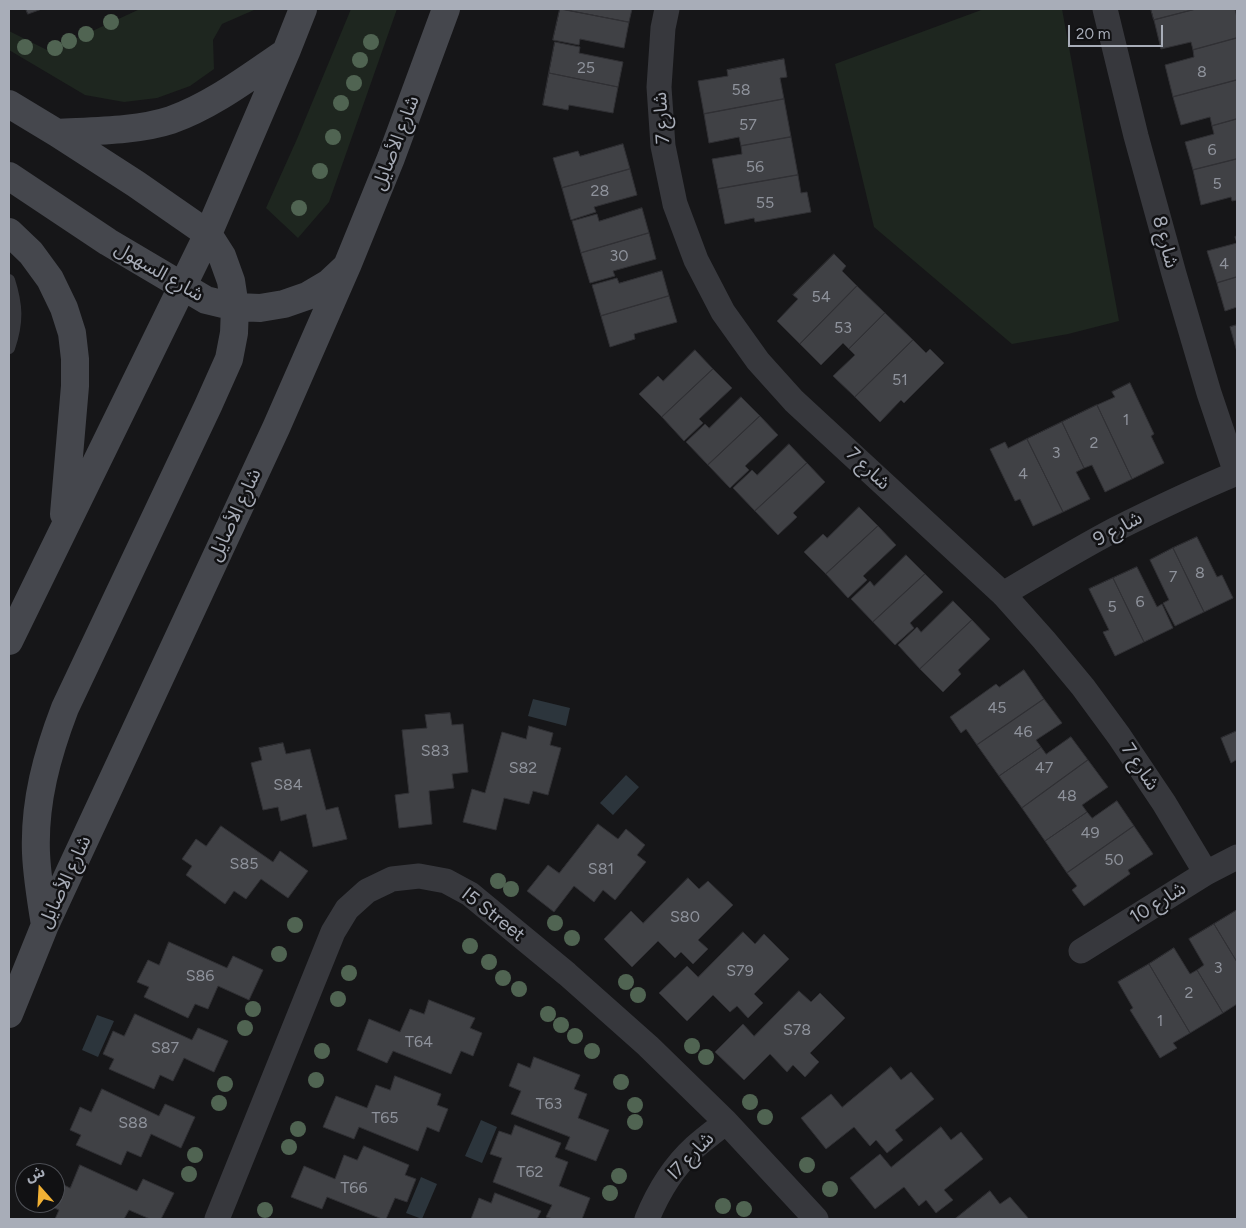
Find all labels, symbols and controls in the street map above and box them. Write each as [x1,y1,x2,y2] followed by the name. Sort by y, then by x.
[1071,15,1166,47] scale bar
[1076,25,1110,43] text: 20 m
[577,58,595,78] house number: 25
[1197,62,1207,82] house number: 8
[731,80,751,100] house number: 58
[649,91,675,145] street label: شارع 7
[368,92,424,194] street label: شارع الأصايل
[739,115,757,135] house number: 57
[1207,140,1217,160] house number: 6
[746,157,764,177] house number: 56
[1212,174,1222,194] house number: 5
[591,181,609,201] house number: 28
[756,193,774,213] house number: 55
[1147,213,1183,271] street label: شارع 8
[110,237,208,307] street label: شارع السهول
[610,246,628,266] house number: 30
[1219,254,1229,274] house number: 4
[811,287,831,307] house number: 54
[834,318,852,338] house number: 53
[892,370,908,390] house number: 51
[1123,410,1129,430] house number: 1
[1090,433,1098,453] house number: 2
[841,443,895,495] street label: شارع 7
[1052,443,1060,463] house number: 3
[1018,464,1028,484] house number: 4
[204,465,266,565] street label: شارع الأصايل
[1089,507,1147,551] street label: شارع 9
[1195,563,1205,583] house number: 8
[1169,567,1177,587] house number: 7
[1135,592,1145,612] house number: 6
[1107,597,1117,617] house number: 5
[987,698,1007,718] house number: 45
[1014,722,1032,742] house number: 46
[1116,739,1164,795] street label: شارع 7
[421,741,449,761] house number: S83
[509,758,537,778] house number: S82
[1035,758,1053,778] house number: 47
[273,775,303,795] house number: S84
[1057,786,1077,806] house number: 48
[1081,823,1099,843] house number: 49
[34,832,96,932] street label: شارع الأصايل
[1104,850,1124,870] house number: 50
[230,854,258,874] house number: S85
[588,859,614,879] house number: S81
[1126,877,1190,929] street label: شارع 10
[457,883,529,947] street label: I5 Street
[670,907,700,927] house number: S80
[1214,958,1222,978] house number: 3
[726,961,754,981] house number: S79
[186,966,214,986] house number: S86
[1185,983,1193,1003] house number: 2
[1157,1011,1163,1031] house number: 1
[783,1020,811,1040] house number: S78
[405,1032,433,1052] house number: T64
[151,1038,179,1058] house number: S87
[536,1094,562,1114] house number: T63
[371,1108,399,1128] house number: T65
[118,1113,148,1133] house number: S88
[663,1128,719,1184] street label: I7 شارع
[517,1162,543,1182] house number: T62
[15,1163,65,1213] north arrow
[23,1163,47,1185] text: ش
[341,1178,367,1198] house number: T66

